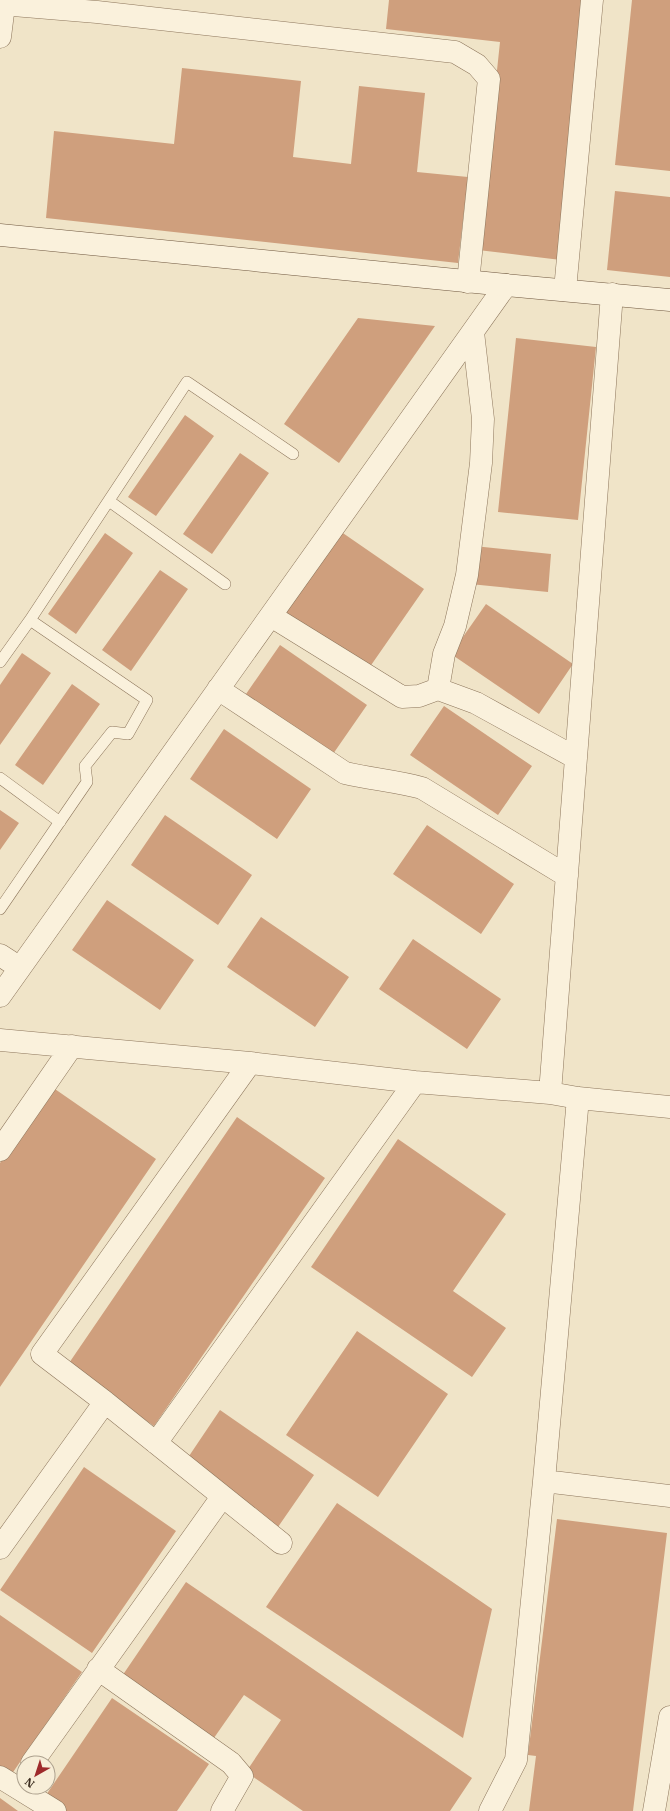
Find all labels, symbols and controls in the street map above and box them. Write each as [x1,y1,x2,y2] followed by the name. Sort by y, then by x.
[16,1755,56,1795] north arrow
[22,1774,37,1791] text: N

